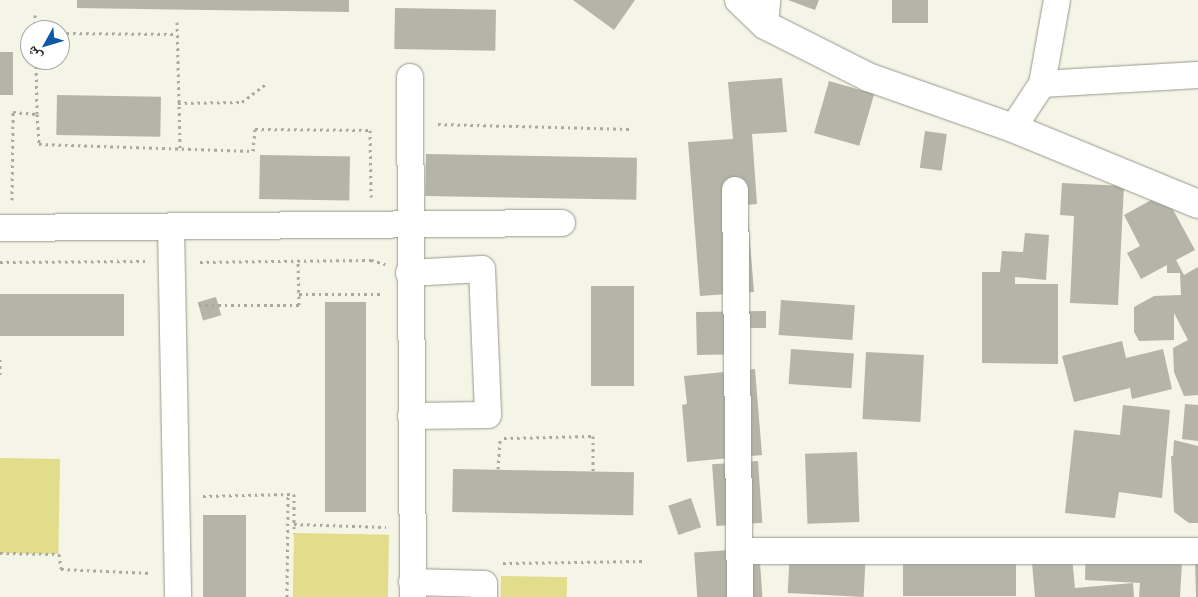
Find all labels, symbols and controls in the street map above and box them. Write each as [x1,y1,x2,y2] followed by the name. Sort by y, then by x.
[20,20,70,70] north arrow
[22,43,45,65] text: ش

